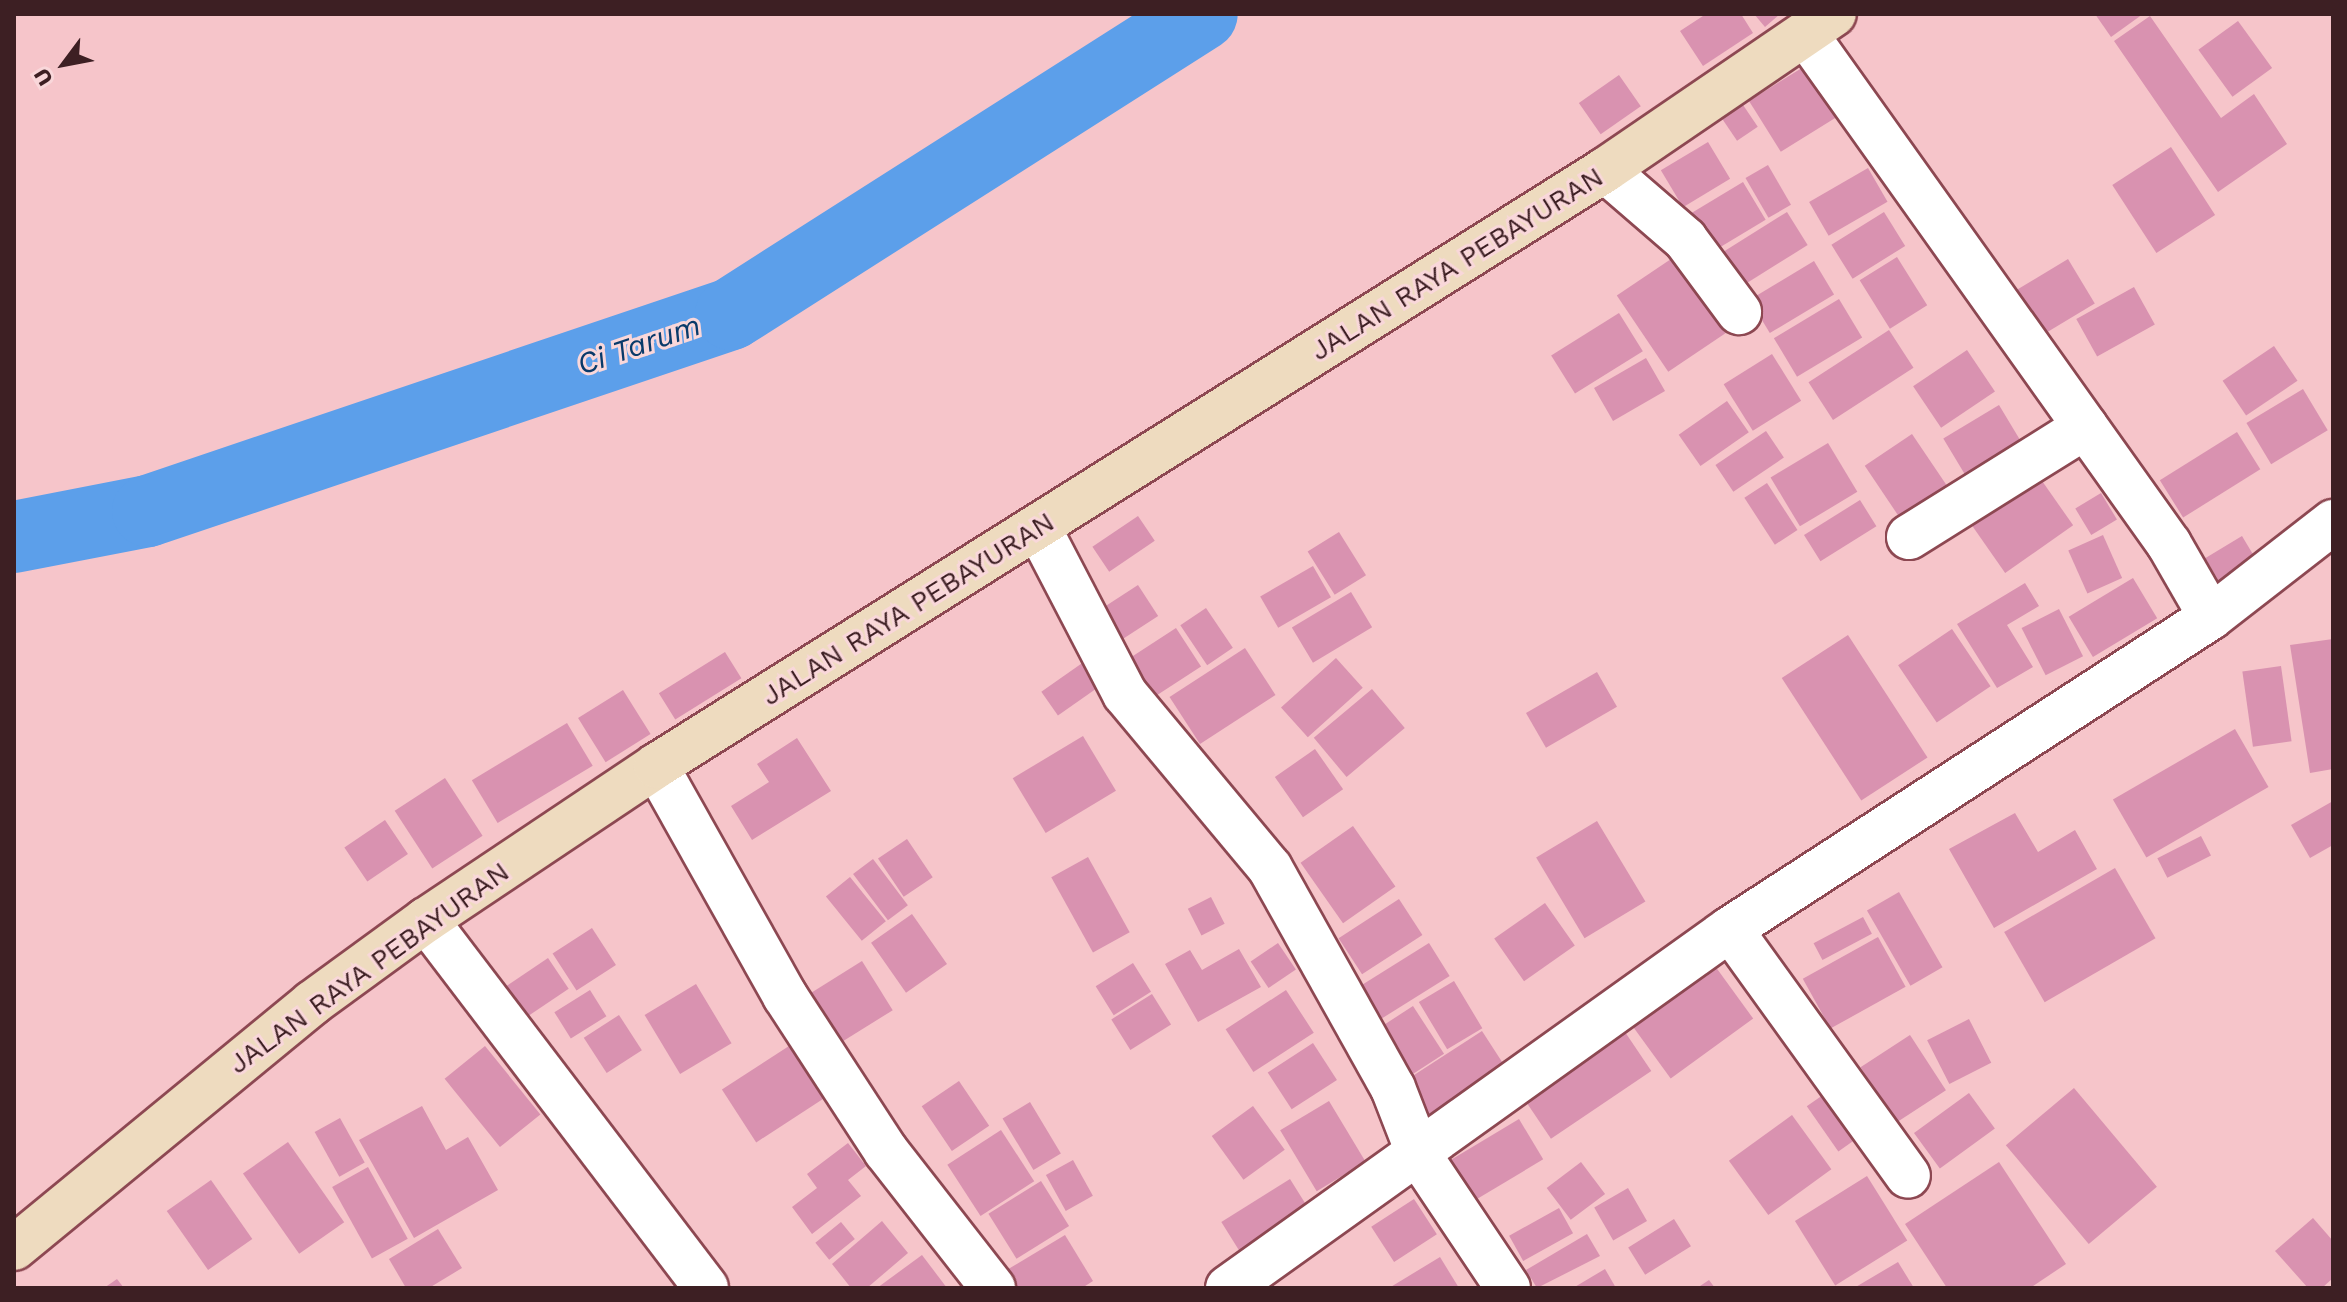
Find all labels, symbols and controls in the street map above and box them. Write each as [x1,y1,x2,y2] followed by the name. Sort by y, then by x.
[24,24,104,104] north arrow
[28,64,58,90] text: U
[1304,160,1610,368] street label: JALAN RAYA PEBAYURAN
[572,307,706,383] water label: Ci Tarum
[755,505,1061,713] street label: JALAN RAYA PEBAYURAN
[222,855,516,1081] street label: JALAN RAYA PEBAYURAN

